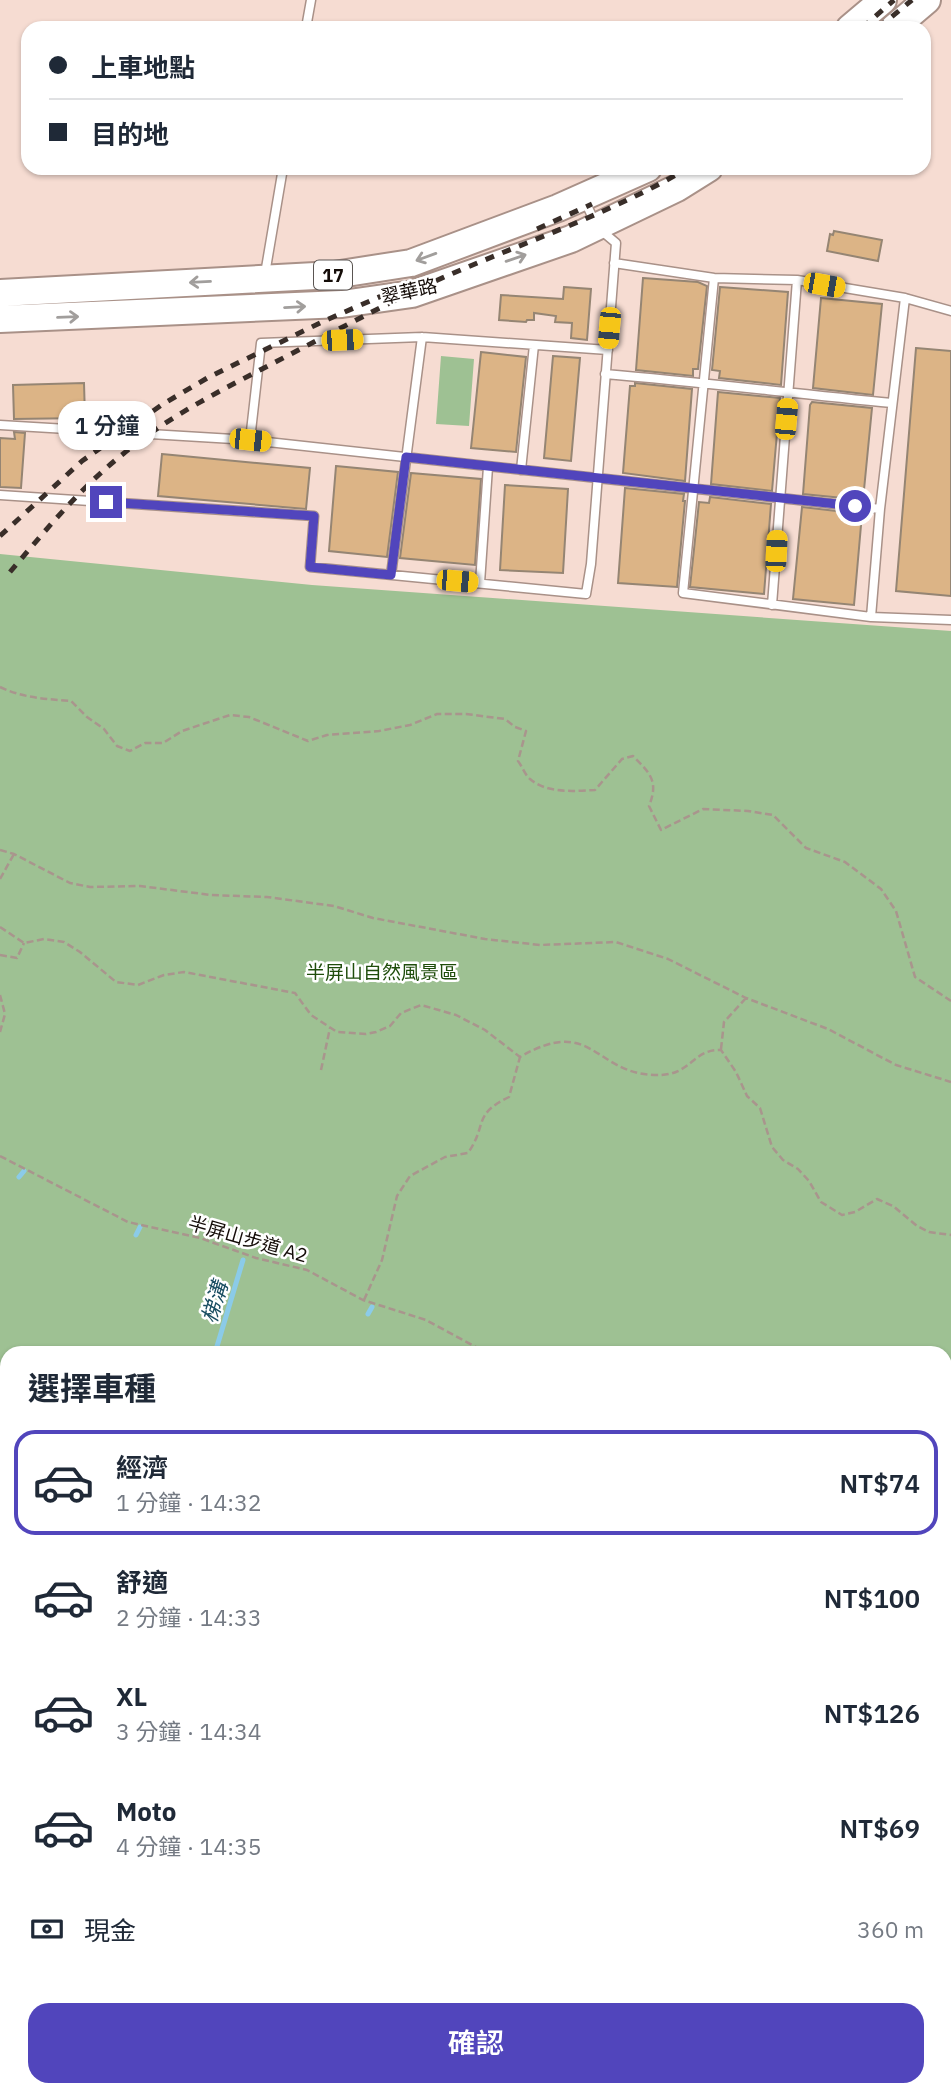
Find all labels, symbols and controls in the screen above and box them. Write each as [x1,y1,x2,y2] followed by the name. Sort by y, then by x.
[91,50,195,84] text: 上車地點
[91,117,169,151] text: 目的地
[505,251,527,263] one-way arrow
[415,252,437,265] one-way arrow
[314,260,352,290] road number: 17
[802,271,847,299] car
[379,273,439,309] street label: 翠華路
[190,276,212,289] one-way arrow
[284,300,307,313] one-way arrow
[597,306,622,350] car
[56,310,79,323] one-way arrow
[321,329,364,351] car
[774,397,799,441] car
[57,400,155,449] callout: 1 分鐘
[74,410,140,440] text: 1 分鐘
[229,427,272,453] car
[90,486,122,518] route end
[839,490,871,522] route start
[765,529,788,573] car
[436,569,479,593] car
[306,960,458,984] park label: 半屏山自然風景區
[186,1211,310,1267] street label: 半屏山步道 A2
[194,1275,234,1326] water label: 梯溝
[28,1367,156,1409] text: 選擇車種
[116,1450,168,1484] text: 經濟
[32,1451,95,1514] icon: car
[839,1466,920,1500] text: NT$74
[116,1487,262,1517] text: 1 分鐘 · 14:32
[116,1565,168,1599] text: 舒適
[32,1566,95,1629] icon: car
[824,1581,920,1615] text: NT$100
[116,1602,262,1632] text: 2 分鐘 · 14:33
[116,1679,147,1713] text: XL
[32,1681,95,1744] icon: car
[824,1696,920,1730] text: NT$126
[116,1716,262,1746] text: 3 分鐘 · 14:34
[116,1794,176,1828] text: Moto
[32,1796,95,1859] icon: car
[839,1811,920,1845] text: NT$69
[116,1831,262,1861] text: 4 分鐘 · 14:35
[28,1910,66,1948] icon: cash
[84,1913,136,1947] text: 現金
[857,1914,924,1944] text: 360 m
[28,2003,924,2083] button: 確認

